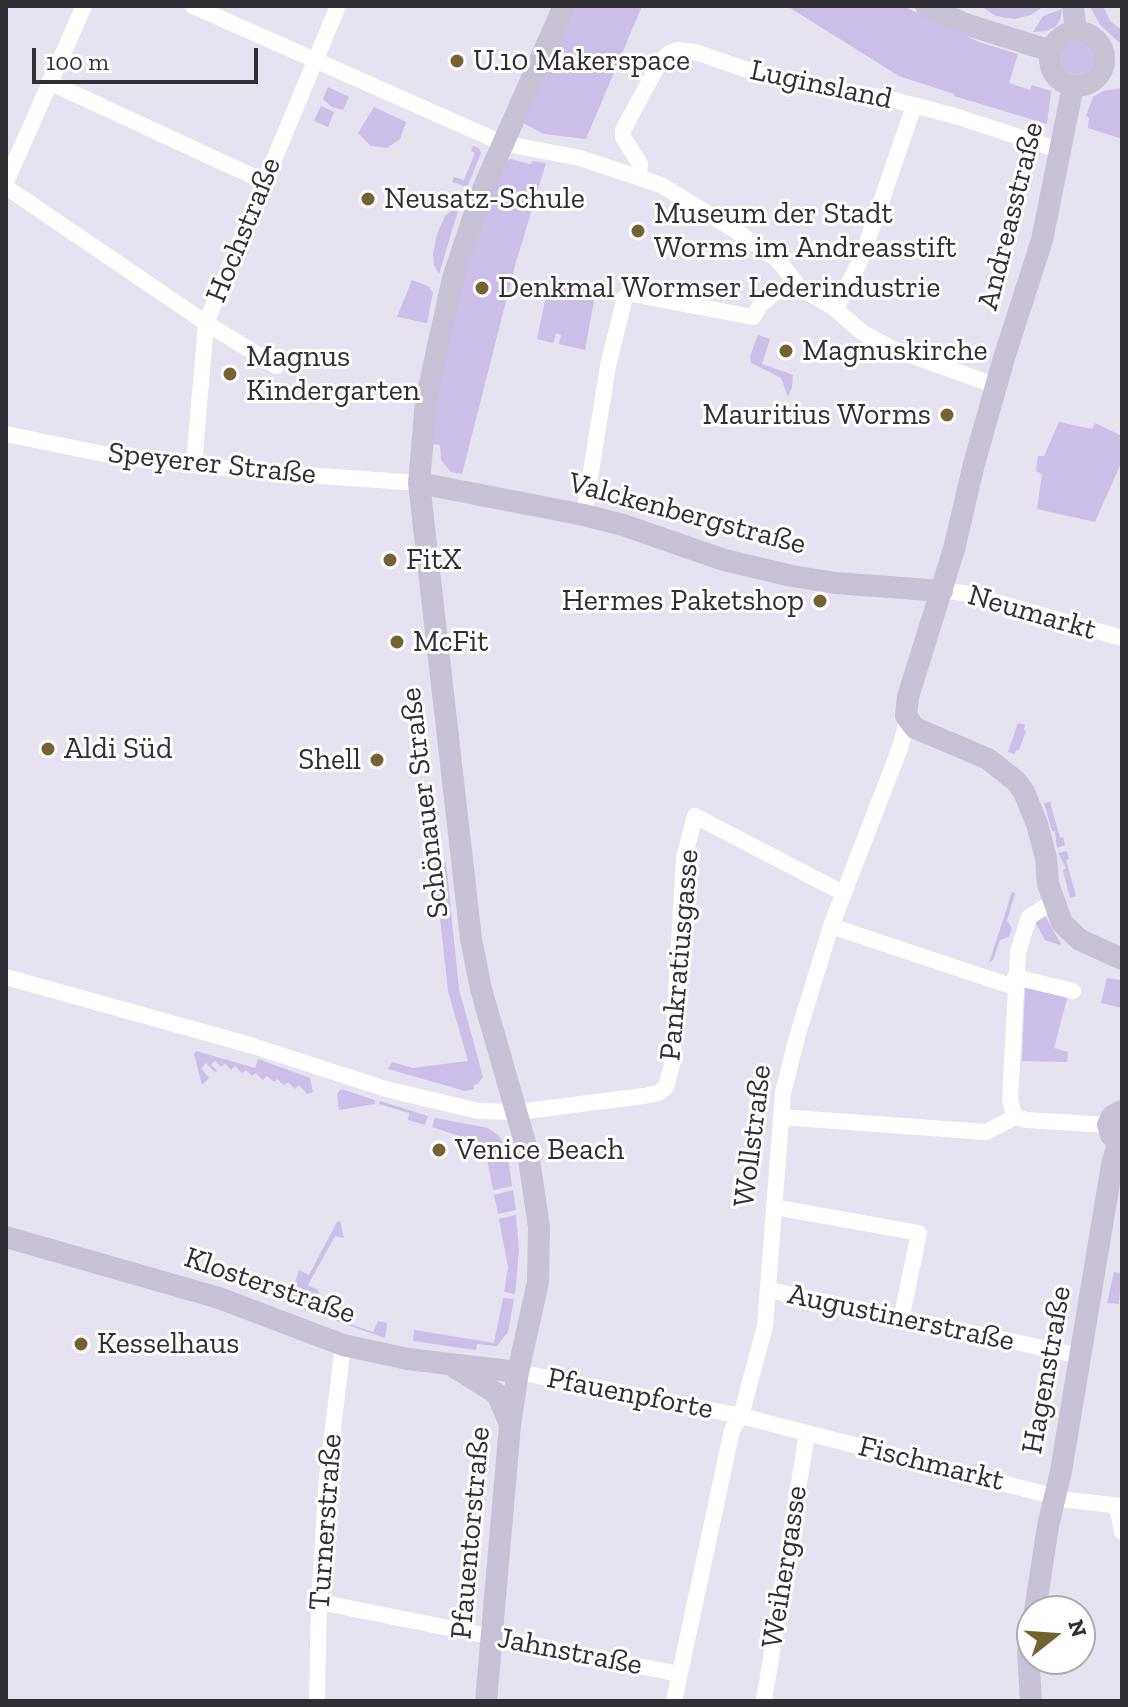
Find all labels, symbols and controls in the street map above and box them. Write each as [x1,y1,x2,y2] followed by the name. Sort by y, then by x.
[36,32,262,82] scale bar
[473,43,690,79] place label: U.10 Makerspace
[46,47,109,76] text: 100 m
[448,52,466,70] marker: U.10 Makerspace
[747,52,895,118] street label: Luginsland
[970,118,1052,314] street label: Andreasstraße
[199,152,289,308] street label: Hochstraße
[384,181,585,217] place label: Neusatz-Schule
[359,190,377,208] marker: Neusatz-Schule
[654,196,956,266] place label: Museum der Stadt Worms im Andreasstift
[629,222,647,240] marker: Museum der Stadt Worms im Andreasstift
[498,270,940,306] place label: Denkmal Wormser Lederindustrie
[473,279,491,297] marker: Denkmal Wormser Lederindustrie
[802,333,988,369] place label: Magnuskirche
[246,339,420,410] place label: Magnus Kindergarten
[777,342,795,360] marker: Magnuskirche
[221,365,239,383] marker: Magnus Kindergarten
[703,397,931,433] place label: Mauritius Worms
[938,406,956,424] marker: Mauritius Worms
[106,435,318,493] street label: Speyerer Straße
[564,465,810,563] street label: Valckenbergstraße
[406,542,461,578] place label: FitX
[381,551,399,569] marker: FitX
[964,578,1100,648] street label: Neumarkt
[562,583,804,619] place label: Hermes Paketshop
[811,592,829,610] marker: Hermes Paketshop
[413,624,488,660] place label: McFit
[388,633,406,651] marker: McFit
[393,686,457,920] street label: Schönauer Straße
[64,731,172,767] place label: Aldi Süd
[39,740,57,758] marker: Aldi Süd
[298,742,361,778] place label: Shell
[368,751,386,769] marker: Shell
[653,848,707,1062] street label: Pankratiusgasse
[726,1063,780,1209] street label: Wollstraße
[455,1132,624,1168] place label: Venice Beach
[430,1141,448,1159] marker: Venice Beach
[180,1240,360,1332] street label: Klosterstraße
[784,1276,1018,1360] street label: Augustinerstraße
[1015,1283,1079,1457] street label: Hagenstraße
[97,1326,239,1362] place label: Kesselhaus
[72,1335,90,1353] marker: Kesselhaus
[544,1360,716,1428] street label: Pfauenpforte
[444,1425,498,1641] street label: Pfauentorstraße
[855,1429,1007,1499] street label: Fischmarkt
[302,1432,350,1612] street label: Turnerstraße
[754,1483,816,1651] street label: Weihergasse
[1016,1595,1096,1675] north arrow
[1062,1616,1093,1640] text: N
[495,1620,645,1684] street label: Jahnstraße

